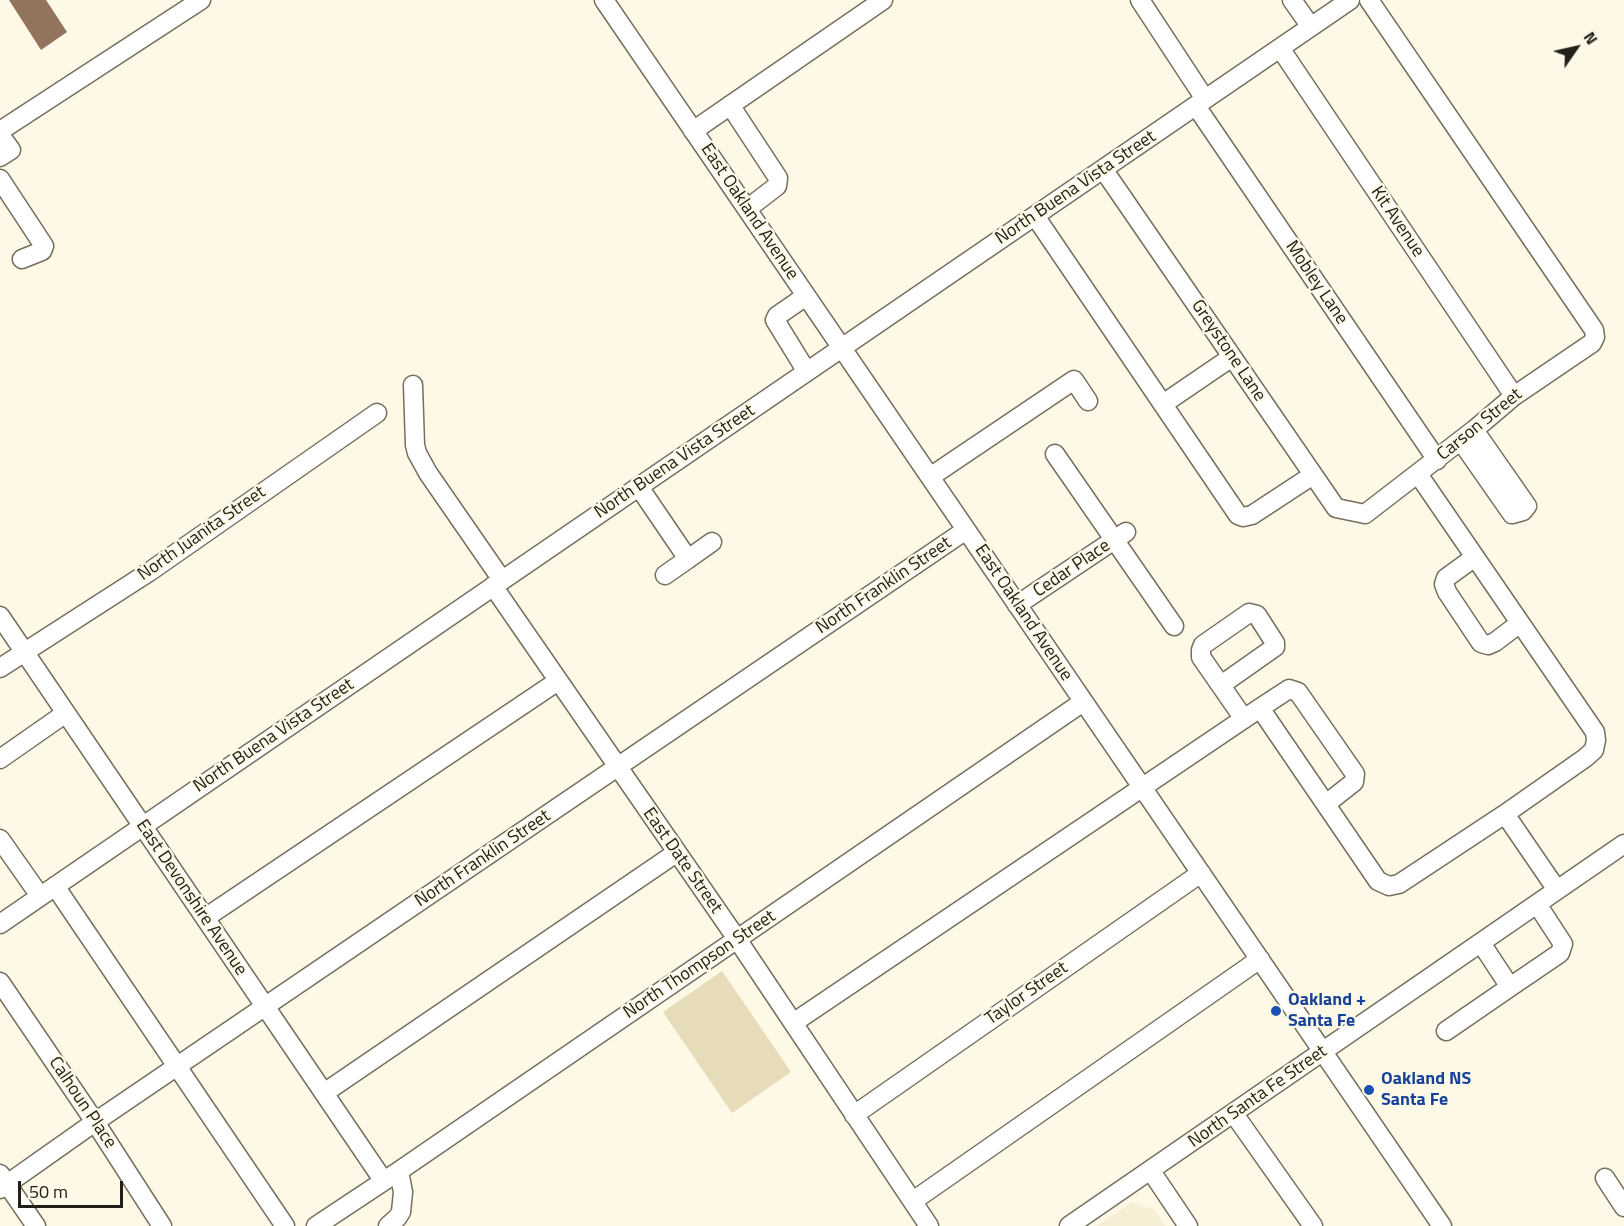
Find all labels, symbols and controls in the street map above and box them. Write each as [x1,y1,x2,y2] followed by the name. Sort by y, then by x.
[1546,18,1606,78] north arrow
[1578,27,1604,49] text: N
[992,126,1160,250] street label: North Buena Vista Street
[695,140,803,284] street label: East Oakland Avenue
[1365,182,1429,262] street label: Kit Avenue
[1280,237,1352,329] street label: Mobley Lane
[1186,296,1270,406] street label: Greystone Lane
[1433,384,1527,466] street label: Carson Street
[591,400,759,524] street label: North Buena Vista Street
[134,482,270,586] street label: North Juanita Street
[812,533,956,639] street label: North Franklin Street
[1029,535,1115,603] street label: Cedar Place
[969,541,1077,685] street label: East Oakland Avenue
[190,674,358,798] street label: North Buena Vista Street
[638,804,726,918] street label: East Date Street
[411,806,555,912] street label: North Franklin Street
[131,816,251,980] street label: East Devonshire Avenue
[620,906,780,1024] street label: North Thompson Street
[982,958,1072,1030] street label: Taylor Street
[1288,990,1366,1032] place label: Oakland + Santa Fe
[1269,1004,1283,1018] marker: Oakland + Santa Fe
[1185,1041,1331,1153] street label: North Santa Fe Street
[43,1053,121,1153] street label: Calhoun Place
[1381,1069,1471,1112] place label: Oakland NS Santa Fe
[1362,1083,1376,1097] marker: Oakland NS Santa Fe
[21,1169,126,1207] scale bar
[29,1178,68,1205] text: 50 m

